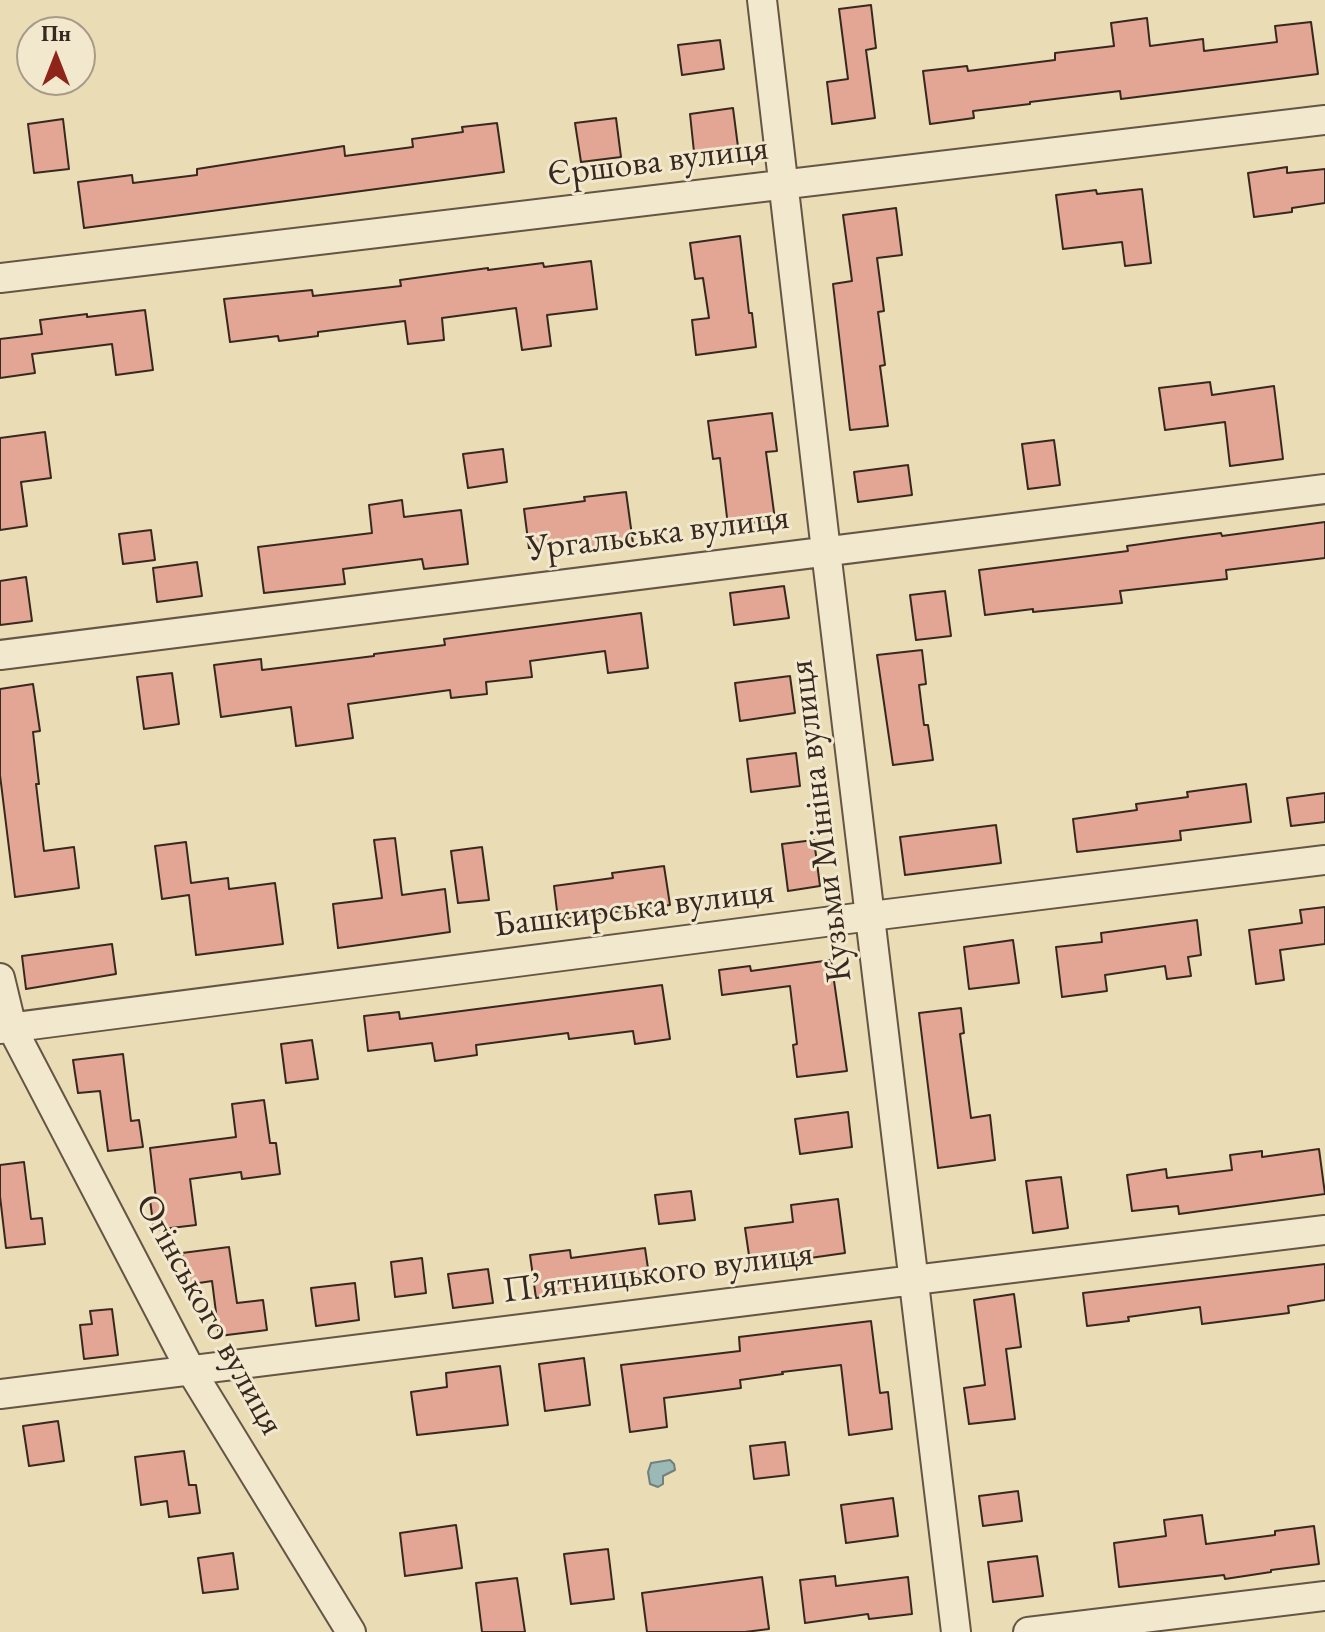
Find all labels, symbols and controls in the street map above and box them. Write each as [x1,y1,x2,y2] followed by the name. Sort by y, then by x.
[16,16,96,96] north arrow
[41,19,71,48] text: Пн
[545,127,771,197] street label: Єршова вулиця
[524,496,792,572] street label: Ургальська вулиця
[780,657,862,985] street label: Кузьми Мініна вулиця
[491,870,777,948] street label: Башкирська вулиця
[125,1187,293,1443] street label: Огінського вулиця
[500,1233,816,1313] street label: П’ятницького вулиця

